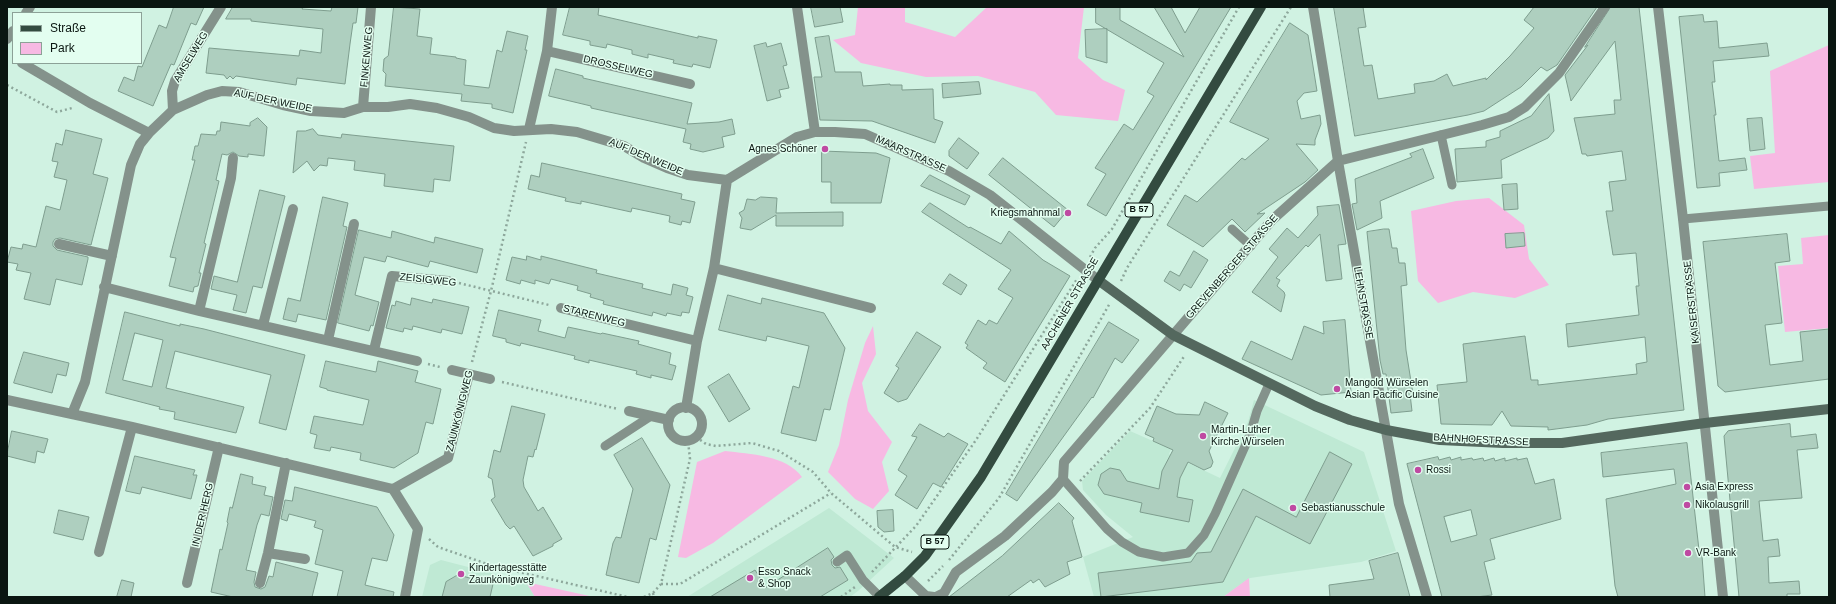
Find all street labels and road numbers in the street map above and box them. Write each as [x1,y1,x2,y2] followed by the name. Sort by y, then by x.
[358,26,376,88] street label: FINKENWEG
[171,29,211,85] street label: AMSELWEG
[582,53,654,81] street label: DROSSELWEG
[233,87,313,115] street label: AUF DER WEIDE
[874,133,948,175] street label: MAARSTRASSE
[607,136,685,178] street label: AUF DER WEIDE
[1125,203,1153,217] road number: B 57
[1184,213,1280,321] street label: GREVENBERGER STRASSE
[1039,256,1101,352] street label: AACHENER STRASSE
[1682,260,1702,344] street label: KAISERSTRASSE
[1351,266,1375,340] street label: LEHNSTRASSE
[399,271,457,289] street label: ZEISIGWEG
[562,302,626,330] street label: STARENWEG
[444,369,476,453] street label: ZAUNKÖNIGWEG
[1433,432,1529,448] street label: BAHNHOFSTRASSE
[190,482,216,548] street label: IN DER HERG
[921,535,949,549] road number: B 57

